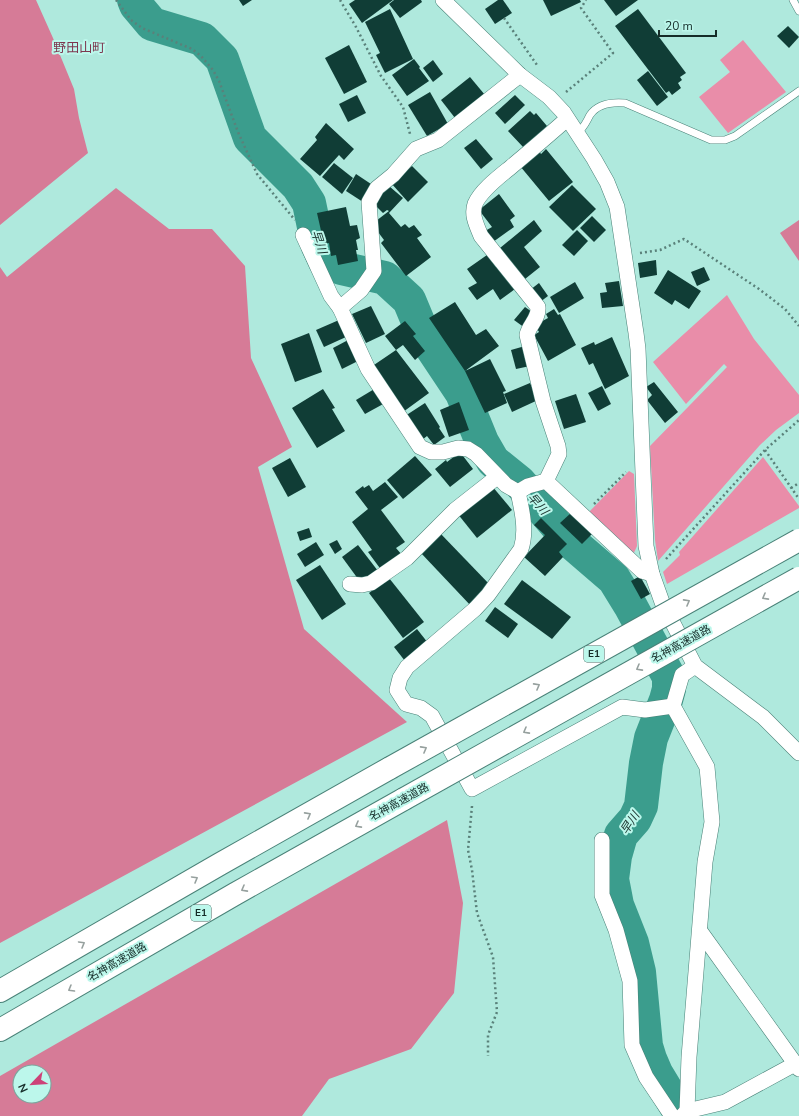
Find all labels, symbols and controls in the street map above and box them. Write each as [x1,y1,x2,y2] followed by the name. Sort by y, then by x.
[659,12,716,38] scale bar
[665,18,693,34] text: 20 m
[53,39,105,57] district label: 野田山町
[308,228,331,258] water label: 早川
[524,490,553,520] water label: 早川
[762,593,769,600] one-way arrow
[683,600,691,607] one-way arrow
[649,621,713,667] street label: 名神高速道路
[584,646,604,662] road number: E1
[636,663,643,670] one-way arrow
[533,684,540,691] one-way arrow
[523,727,530,734] one-way arrow
[420,747,427,754] one-way arrow
[367,779,431,825] street label: 名神高速道路
[617,807,644,837] water label: 早川
[304,812,311,819] one-way arrow
[355,821,362,828] one-way arrow
[191,876,198,883] one-way arrow
[241,884,248,891] one-way arrow
[191,905,211,921] road number: E1
[85,939,149,985] street label: 名神高速道路
[78,941,85,948] one-way arrow
[68,984,75,991] one-way arrow
[12,1064,52,1104] north arrow
[15,1081,32,1095] text: N

